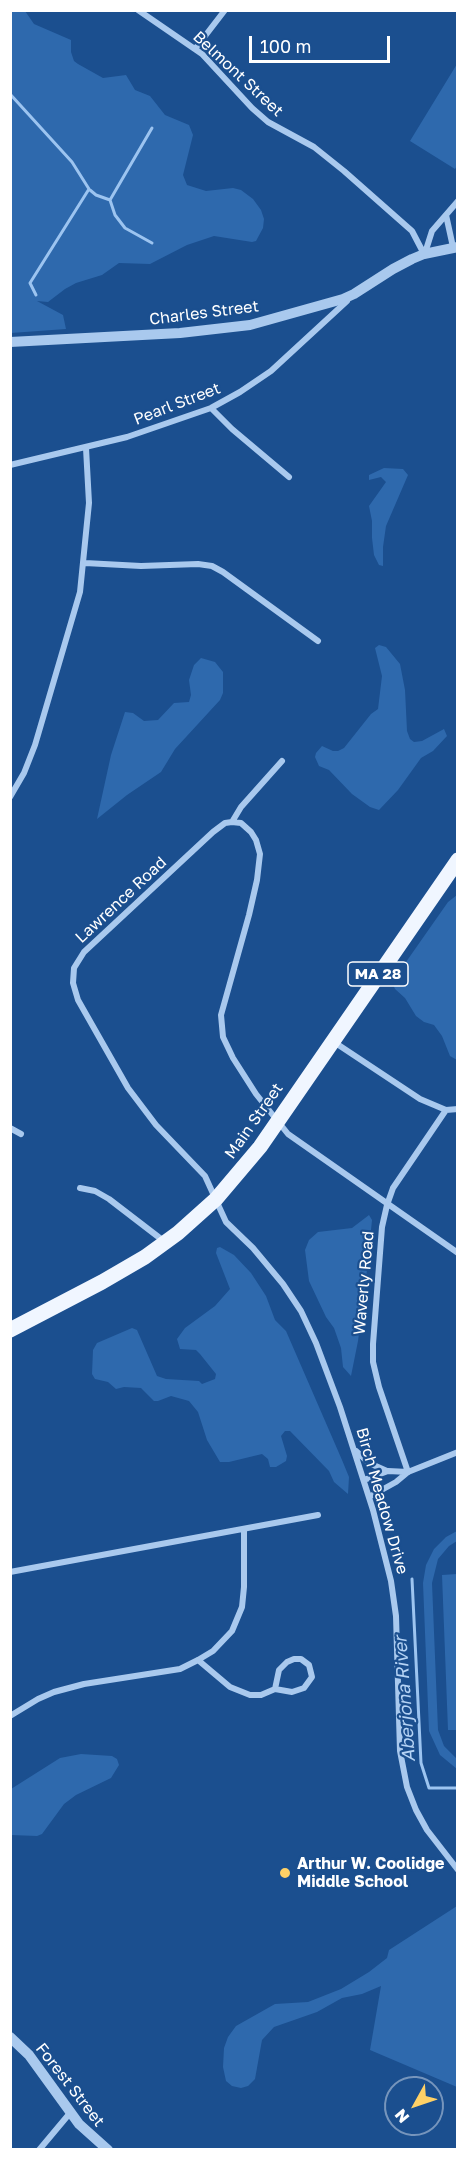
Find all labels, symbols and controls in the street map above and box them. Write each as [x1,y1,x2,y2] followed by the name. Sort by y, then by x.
[252,24,393,62] scale bar
[189,27,287,121] street label: Belmont Street
[260,35,311,57] text: 100 m
[148,297,260,329] street label: Charles Street
[131,379,223,429] street label: Pearl Street
[71,853,171,947] street label: Lawrence Road
[348,962,408,986] road number: MA 28
[221,1079,287,1163] street label: Main Street
[350,1230,378,1336] street label: Waverly Road
[352,1425,412,1577] street label: Birch Meadow Drive
[390,1635,420,1763] water label: Aberjona River
[297,1854,444,1892] place label: Arthur W. Coolidge Middle School
[278,1866,292,1880] marker: Arthur W. Coolidge Middle School
[31,2039,109,2131] street label: Forest Street
[384,2076,444,2136] north arrow
[390,2105,413,2127] text: N

